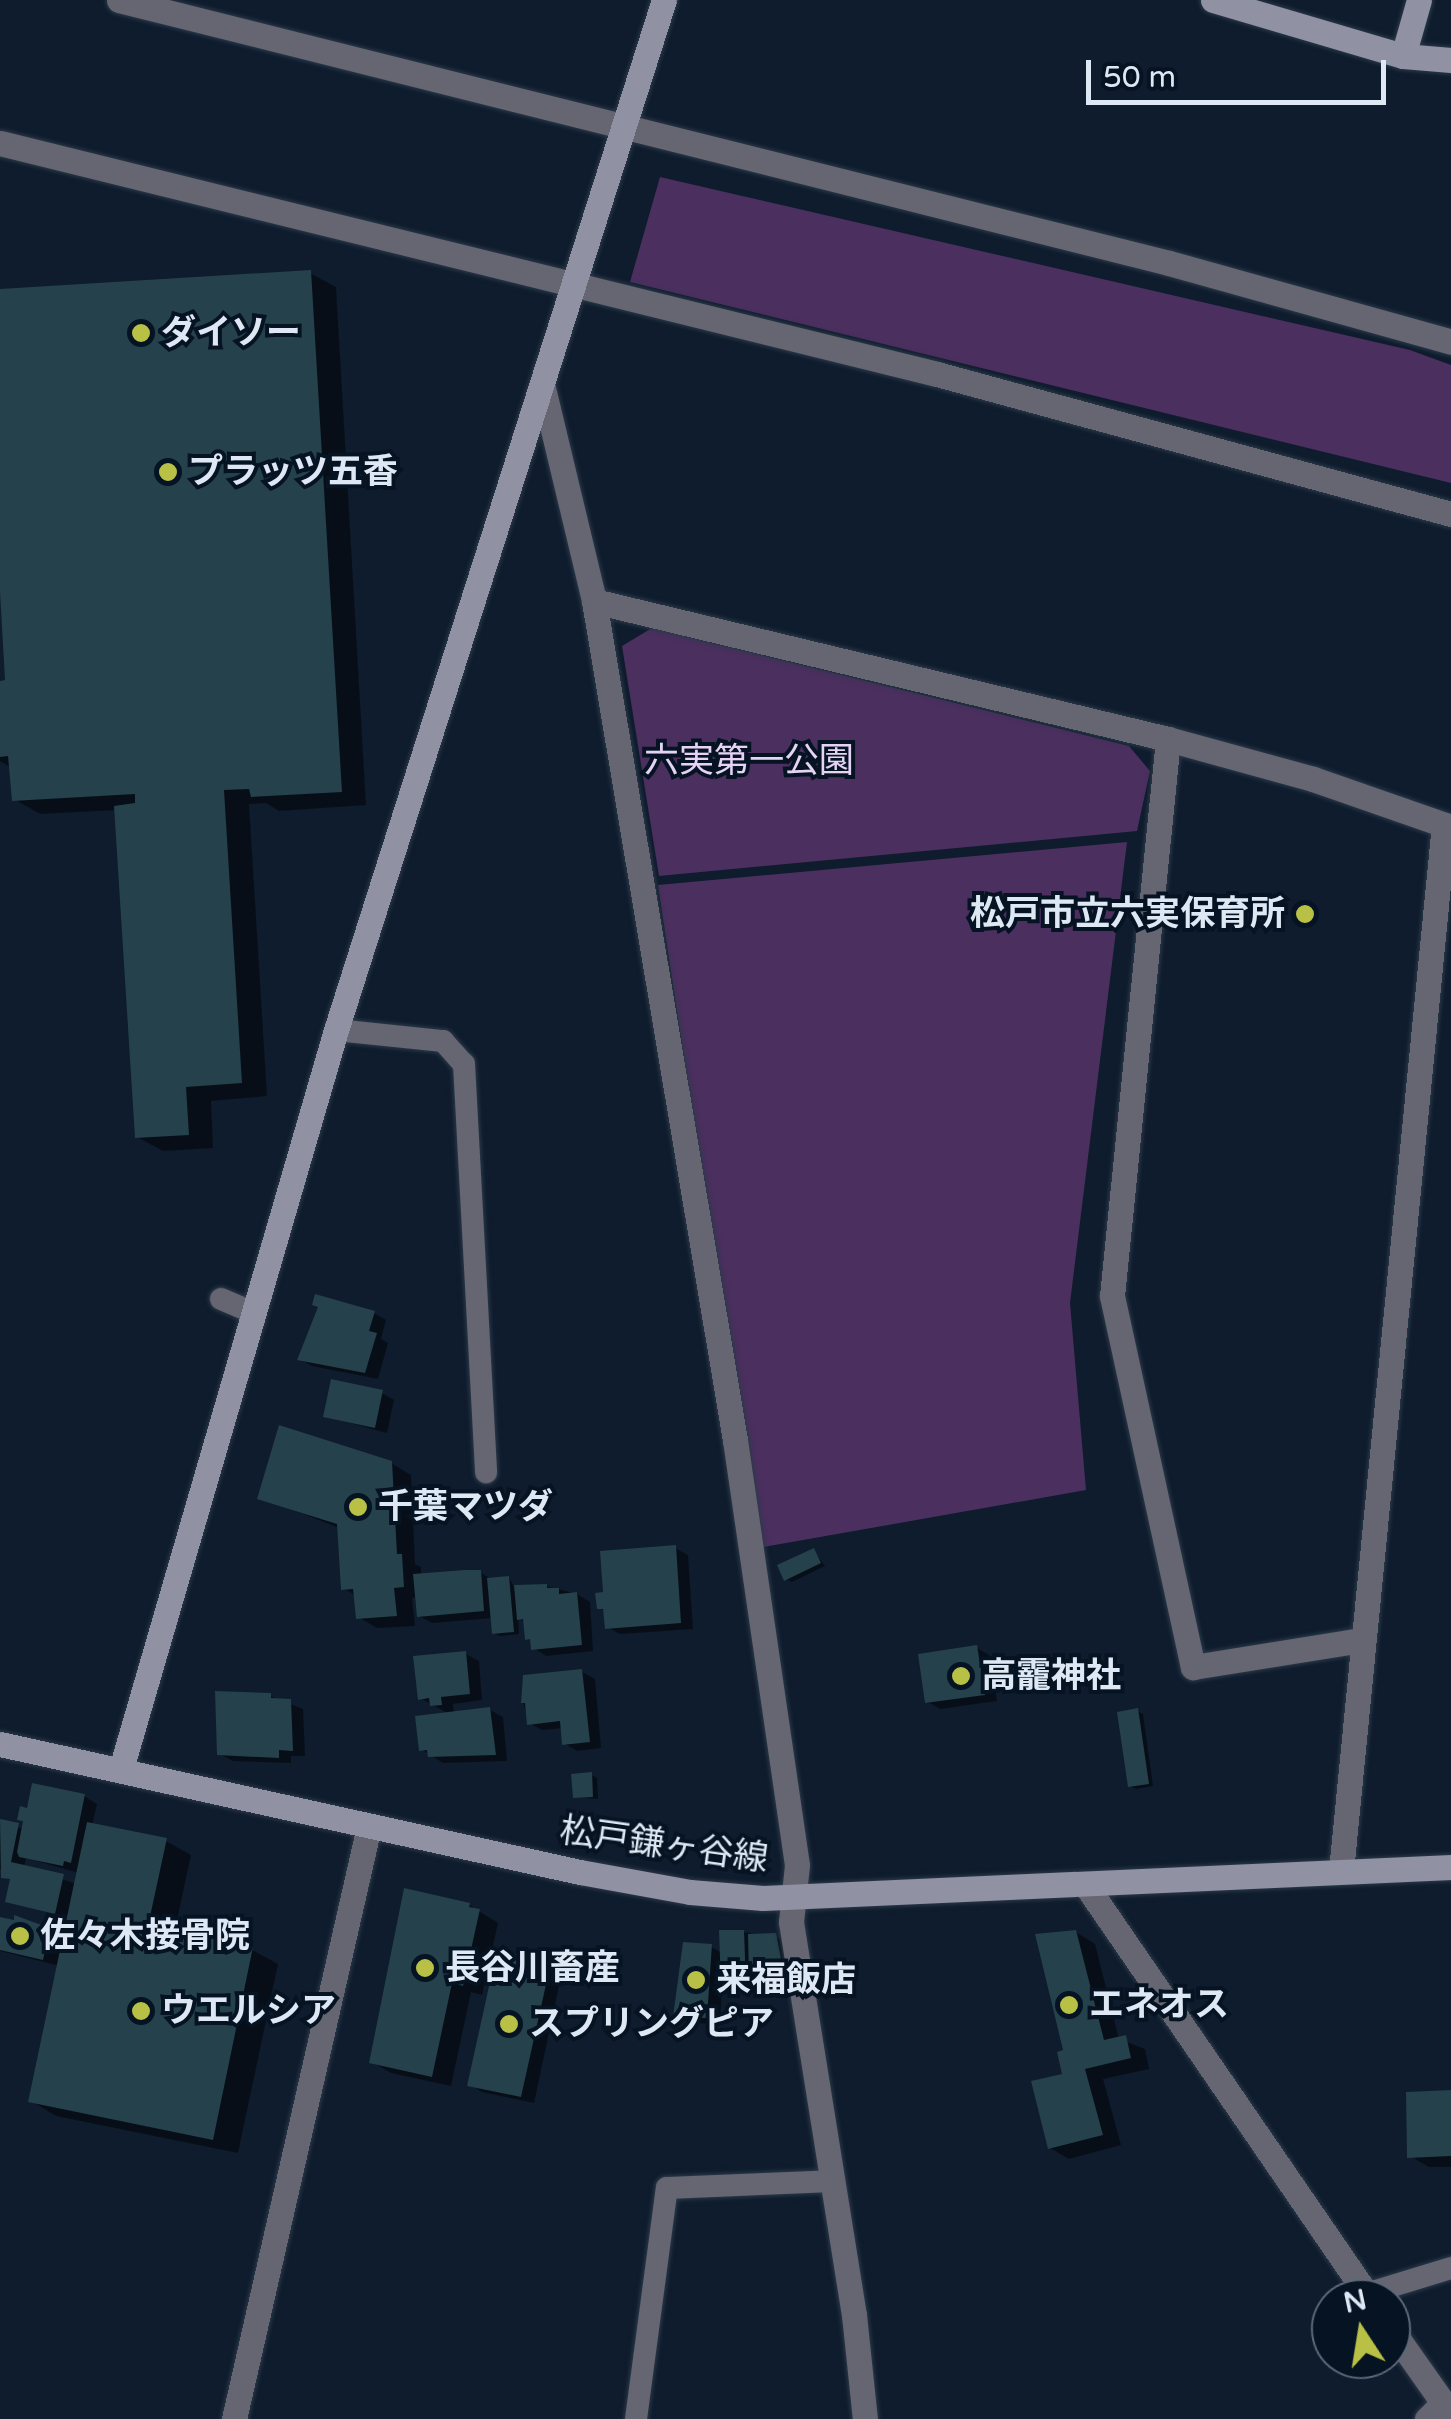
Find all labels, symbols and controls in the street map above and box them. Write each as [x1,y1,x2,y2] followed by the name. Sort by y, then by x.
[1091,40,1391,102] scale bar
[1103,59,1176,96] text: 50 m
[161,312,301,354] place label: ダイソー
[130,322,152,344] marker: ダイソー
[188,451,398,493] place label: プラッツ五香
[157,461,179,483] marker: プラッツ五香
[644,740,854,782] park label: 六実第一公園
[970,893,1285,935] place label: 松戸市立六実保育所
[1294,903,1316,925] marker: 松戸市立六実保育所
[378,1486,553,1528] place label: 千葉マツダ
[347,1496,369,1518] marker: 千葉マツダ
[981,1655,1121,1697] place label: 高靇神社
[950,1665,972,1687] marker: 高靇神社
[557,1810,771,1880] street label: 松戸鎌ヶ谷線
[40,1915,250,1957] place label: 佐々木接骨院
[9,1925,31,1947] marker: 佐々木接骨院
[445,1947,620,1989] place label: 長谷川畜産
[414,1957,436,1979] marker: 長谷川畜産
[716,1959,856,2001] place label: 来福飯店
[685,1969,707,1991] marker: 来福飯店
[1089,1984,1229,2026] place label: エネオス
[161,1990,336,2032] place label: ウエルシア
[1058,1994,1080,2016] marker: エネオス
[130,2000,152,2022] marker: ウエルシア
[529,2003,774,2045] place label: スプリングピア
[498,2013,520,2035] marker: スプリングピア
[1311,2279,1411,2379] north arrow
[1341,2283,1370,2321] text: N

